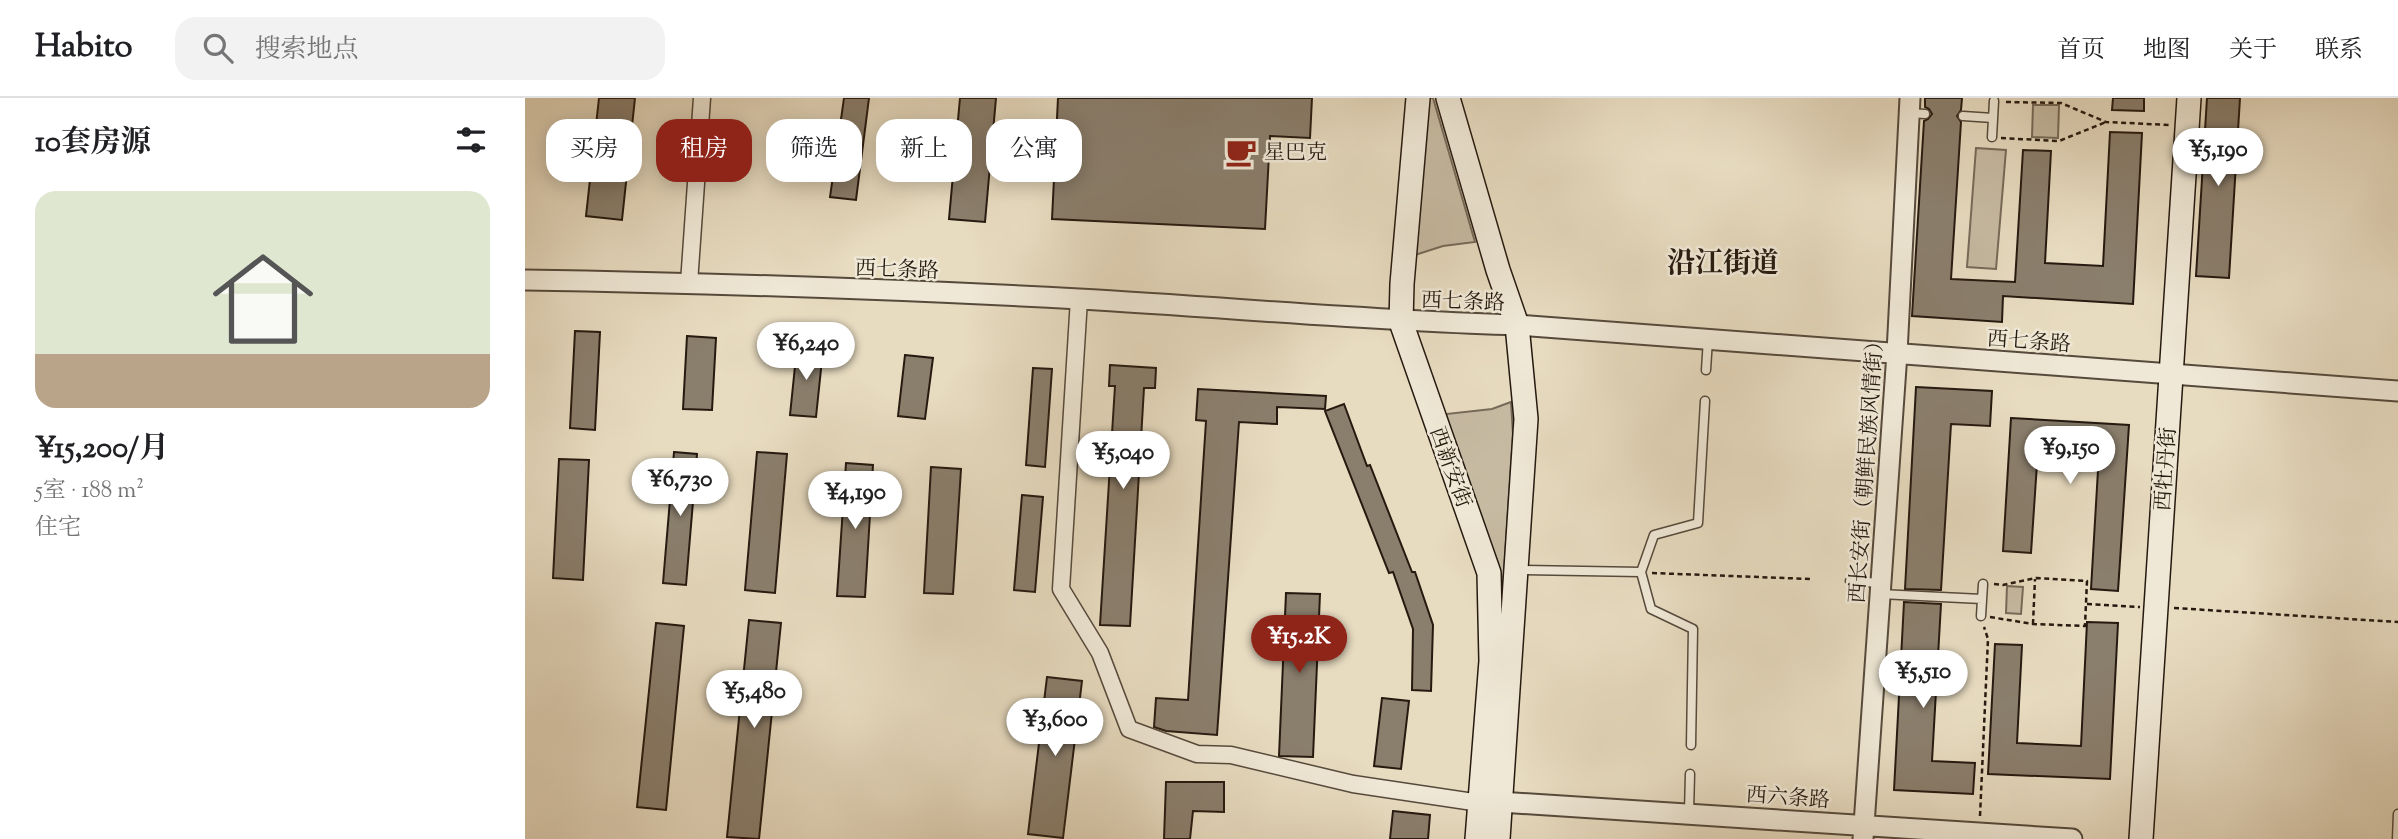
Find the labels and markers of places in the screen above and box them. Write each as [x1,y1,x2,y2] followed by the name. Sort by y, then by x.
[2161,129,2275,188] pin: ¥5,190
[1224,135,1258,169] cafe icon: 星巴克
[1264,139,1327,169] place label: 星巴克
[749,322,863,382] pin: ¥6,240
[2013,426,2127,486] pin: ¥9,150
[1066,432,1180,491] pin: ¥5,040
[623,458,737,518] pin: ¥6,730
[798,472,912,531] pin: ¥4,190
[1242,616,1356,675] pin: ¥15.2K
[1866,650,1980,710] pin: ¥5,510
[697,670,811,730] pin: ¥5,480
[998,698,1112,758] pin: ¥3,600

